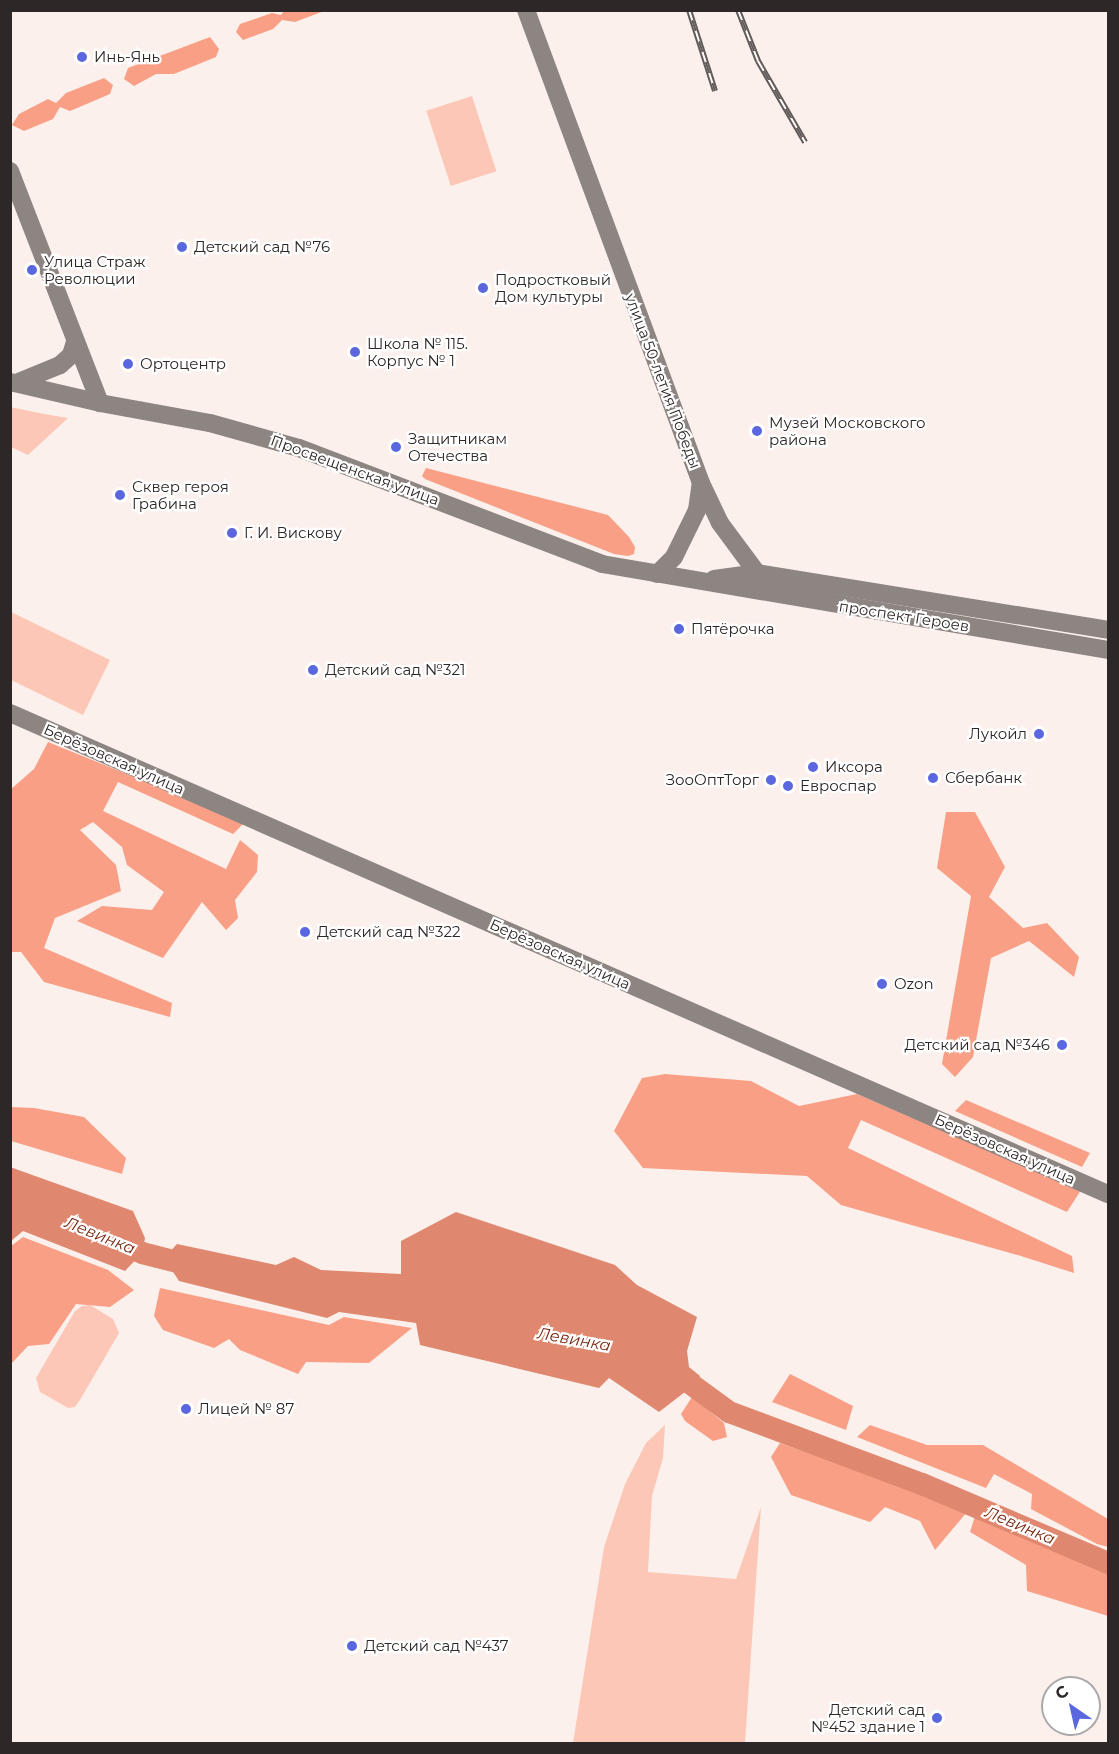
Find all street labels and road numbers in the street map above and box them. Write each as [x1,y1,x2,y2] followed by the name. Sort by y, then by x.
[621,291,705,471] street label: улица 50-летия Победы
[268,431,442,509] street label: Просвещенская улица
[838,597,970,635] street label: проспект Героев
[41,720,187,798] street label: Берёзовская улица
[487,915,633,993] street label: Берёзовская улица
[932,1110,1078,1188] street label: Берёзовская улица

